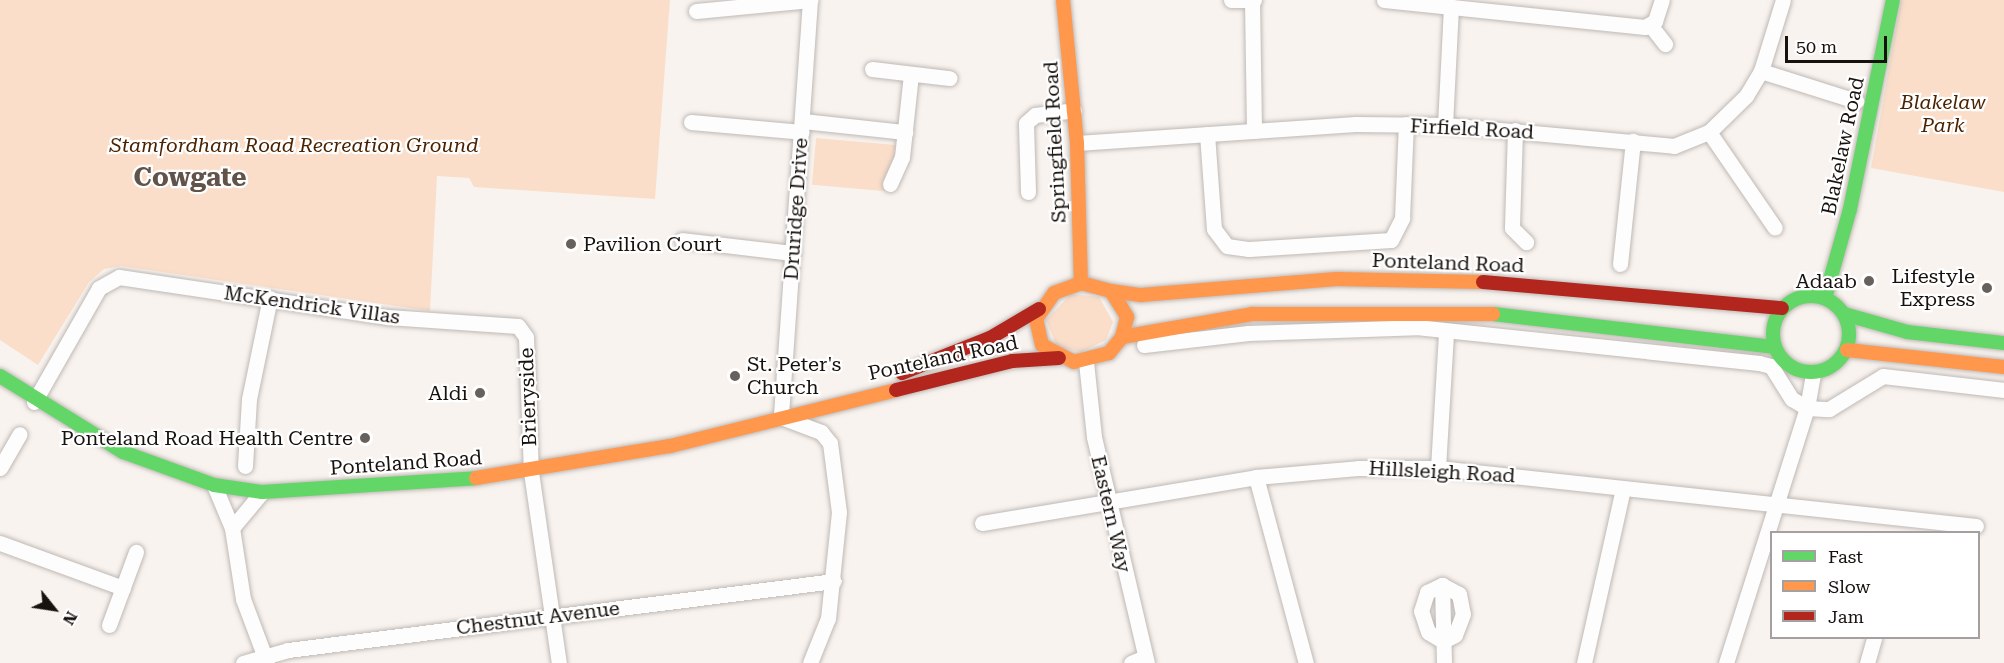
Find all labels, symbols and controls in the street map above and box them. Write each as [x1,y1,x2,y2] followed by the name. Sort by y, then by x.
[1788,24,1890,62] scale bar
[1796,36,1837,57] text: 50 m
[1039,61,1071,223] street label: Springfield Road
[1817,75,1869,217] street label: Blakelaw Road
[1900,91,1986,138] park label: Blakelaw Park
[1409,114,1535,144] street label: Firfield Road
[109,133,479,157] park label: Stamfordham Road Recreation Ground
[779,137,813,281] street label: Druridge Drive
[133,162,247,194] district label: Cowgate
[583,232,722,256] place label: Pavilion Court
[564,237,578,251] marker: Pavilion Court
[1371,248,1525,278] street label: Ponteland Road
[1891,264,1975,311] place label: Lifestyle Express
[1796,269,1857,293] place label: Adaab
[1862,274,1876,288] marker: Adaab
[222,281,402,329] street label: McKendrick Villas
[1980,281,1994,295] marker: Lifestyle Express
[866,330,1020,386] street label: Ponteland Road
[514,347,542,447] street label: Brieryside
[747,352,841,399] place label: St. Peter's Church
[728,369,742,383] marker: St. Peter's Church
[428,381,468,405] place label: Aldi
[473,386,487,400] marker: Aldi
[61,426,353,450] place label: Ponteland Road Health Centre
[358,431,372,445] marker: Ponteland Road Health Centre
[329,446,483,480] street label: Ponteland Road
[1086,453,1136,575] street label: Eastern Way
[1368,456,1516,488] street label: Hillsleigh Road
[1770,531,1980,639] legend
[1828,546,1863,567] text: Fast
[1828,576,1870,597] text: Slow
[24,579,84,639] north arrow
[455,596,621,640] street label: Chestnut Avenue
[1828,606,1864,627] text: Jam
[59,608,81,628] text: N

